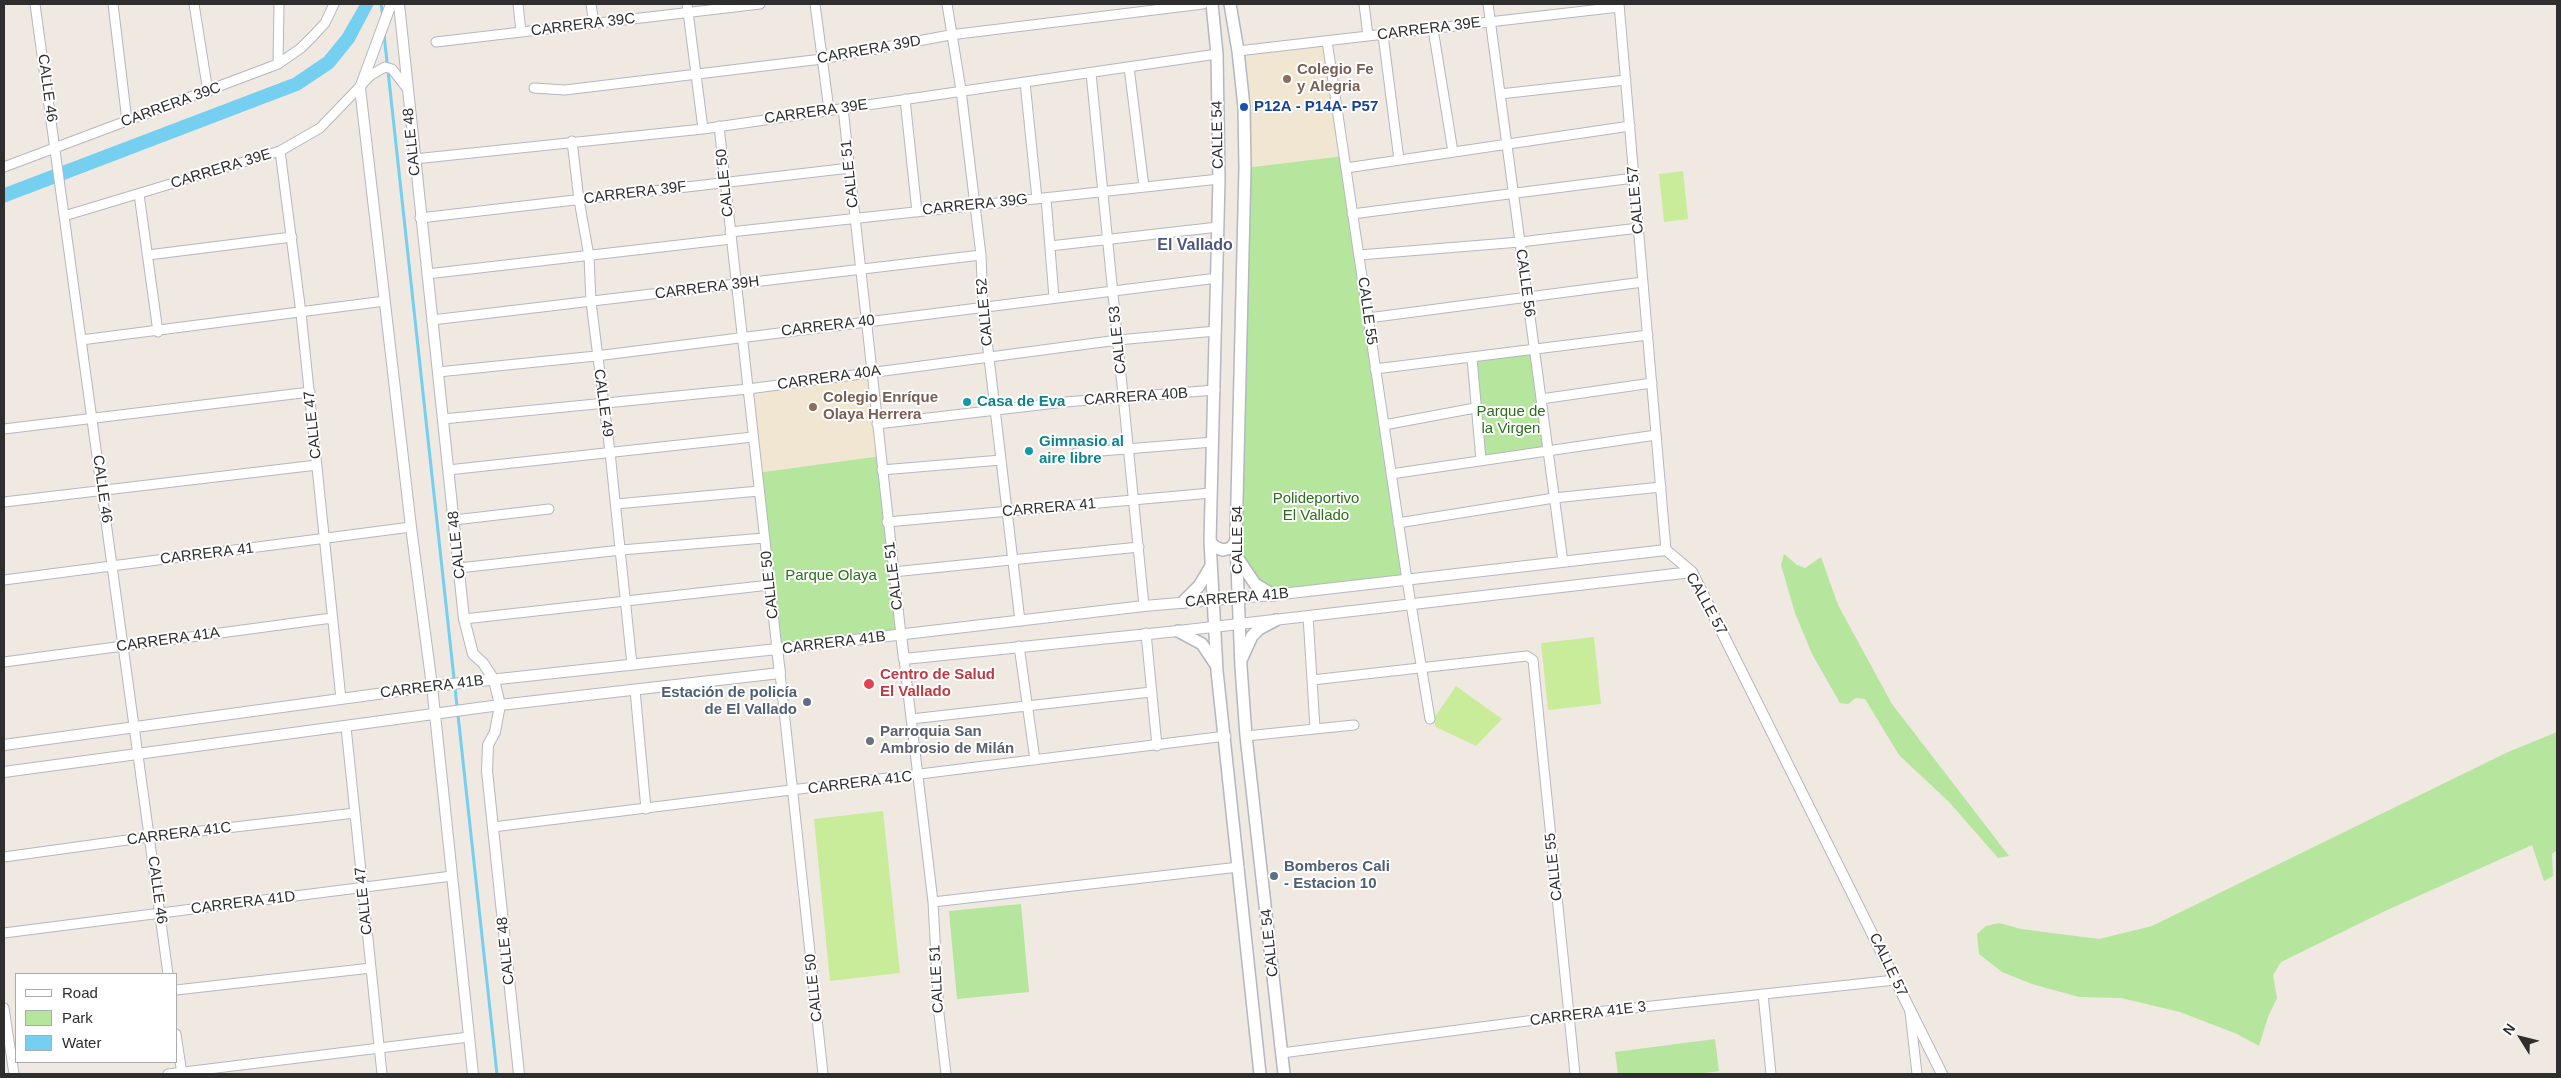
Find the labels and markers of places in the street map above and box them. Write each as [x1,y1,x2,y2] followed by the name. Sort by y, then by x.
[1297,61,1374,96] place label: Colegio Fe y Alegria
[1281,73,1293,85] marker: Colegio Fe y Alegria
[1254,98,1378,116] place label: P12A - P14A- P57
[1238,101,1250,113] marker: P12A - P14A- P57
[823,389,938,424] place label: Colegio Enríque Olaya Herrera
[977,393,1065,411] place label: Casa de Eva
[961,396,973,408] marker: Casa de Eva
[807,401,819,413] marker: Colegio Enríque Olaya Herrera
[1039,433,1124,468] place label: Gimnasio al aire libre
[1023,445,1035,457] marker: Gimnasio al aire libre
[880,666,995,701] place label: Centro de Salud El Vallado
[862,677,876,691] marker: Centro de Salud El Vallado
[661,684,797,719] place label: Estación de policía de El Vallado
[801,696,813,708] marker: Estación de policía de El Vallado
[880,723,1014,758] place label: Parroquia San Ambrosio de Milán
[864,735,876,747] marker: Parroquia San Ambrosio de Milán
[1284,858,1390,893] place label: Bomberos Cali - Estacion 10
[1268,870,1280,882] marker: Bomberos Cali - Estacion 10

